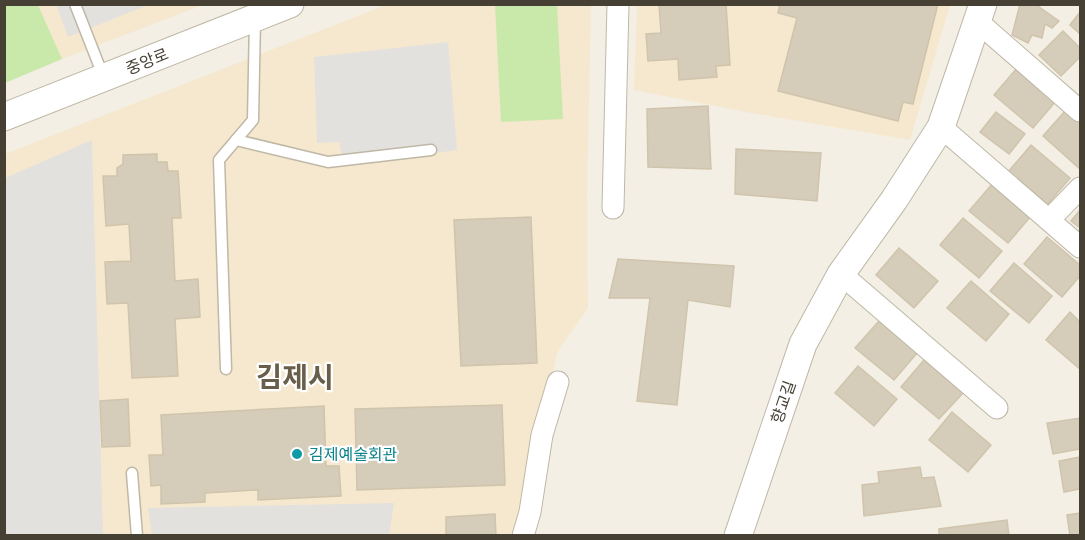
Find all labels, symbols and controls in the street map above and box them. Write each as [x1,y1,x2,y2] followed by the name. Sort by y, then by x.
[123,44,171,79] street label: 중앙로
[256,361,334,394] district label: 김제시
[767,378,800,426] street label: 향교길
[309,445,398,464] place label: 김제예술회관
[290,447,304,461] marker: 김제예술회관

